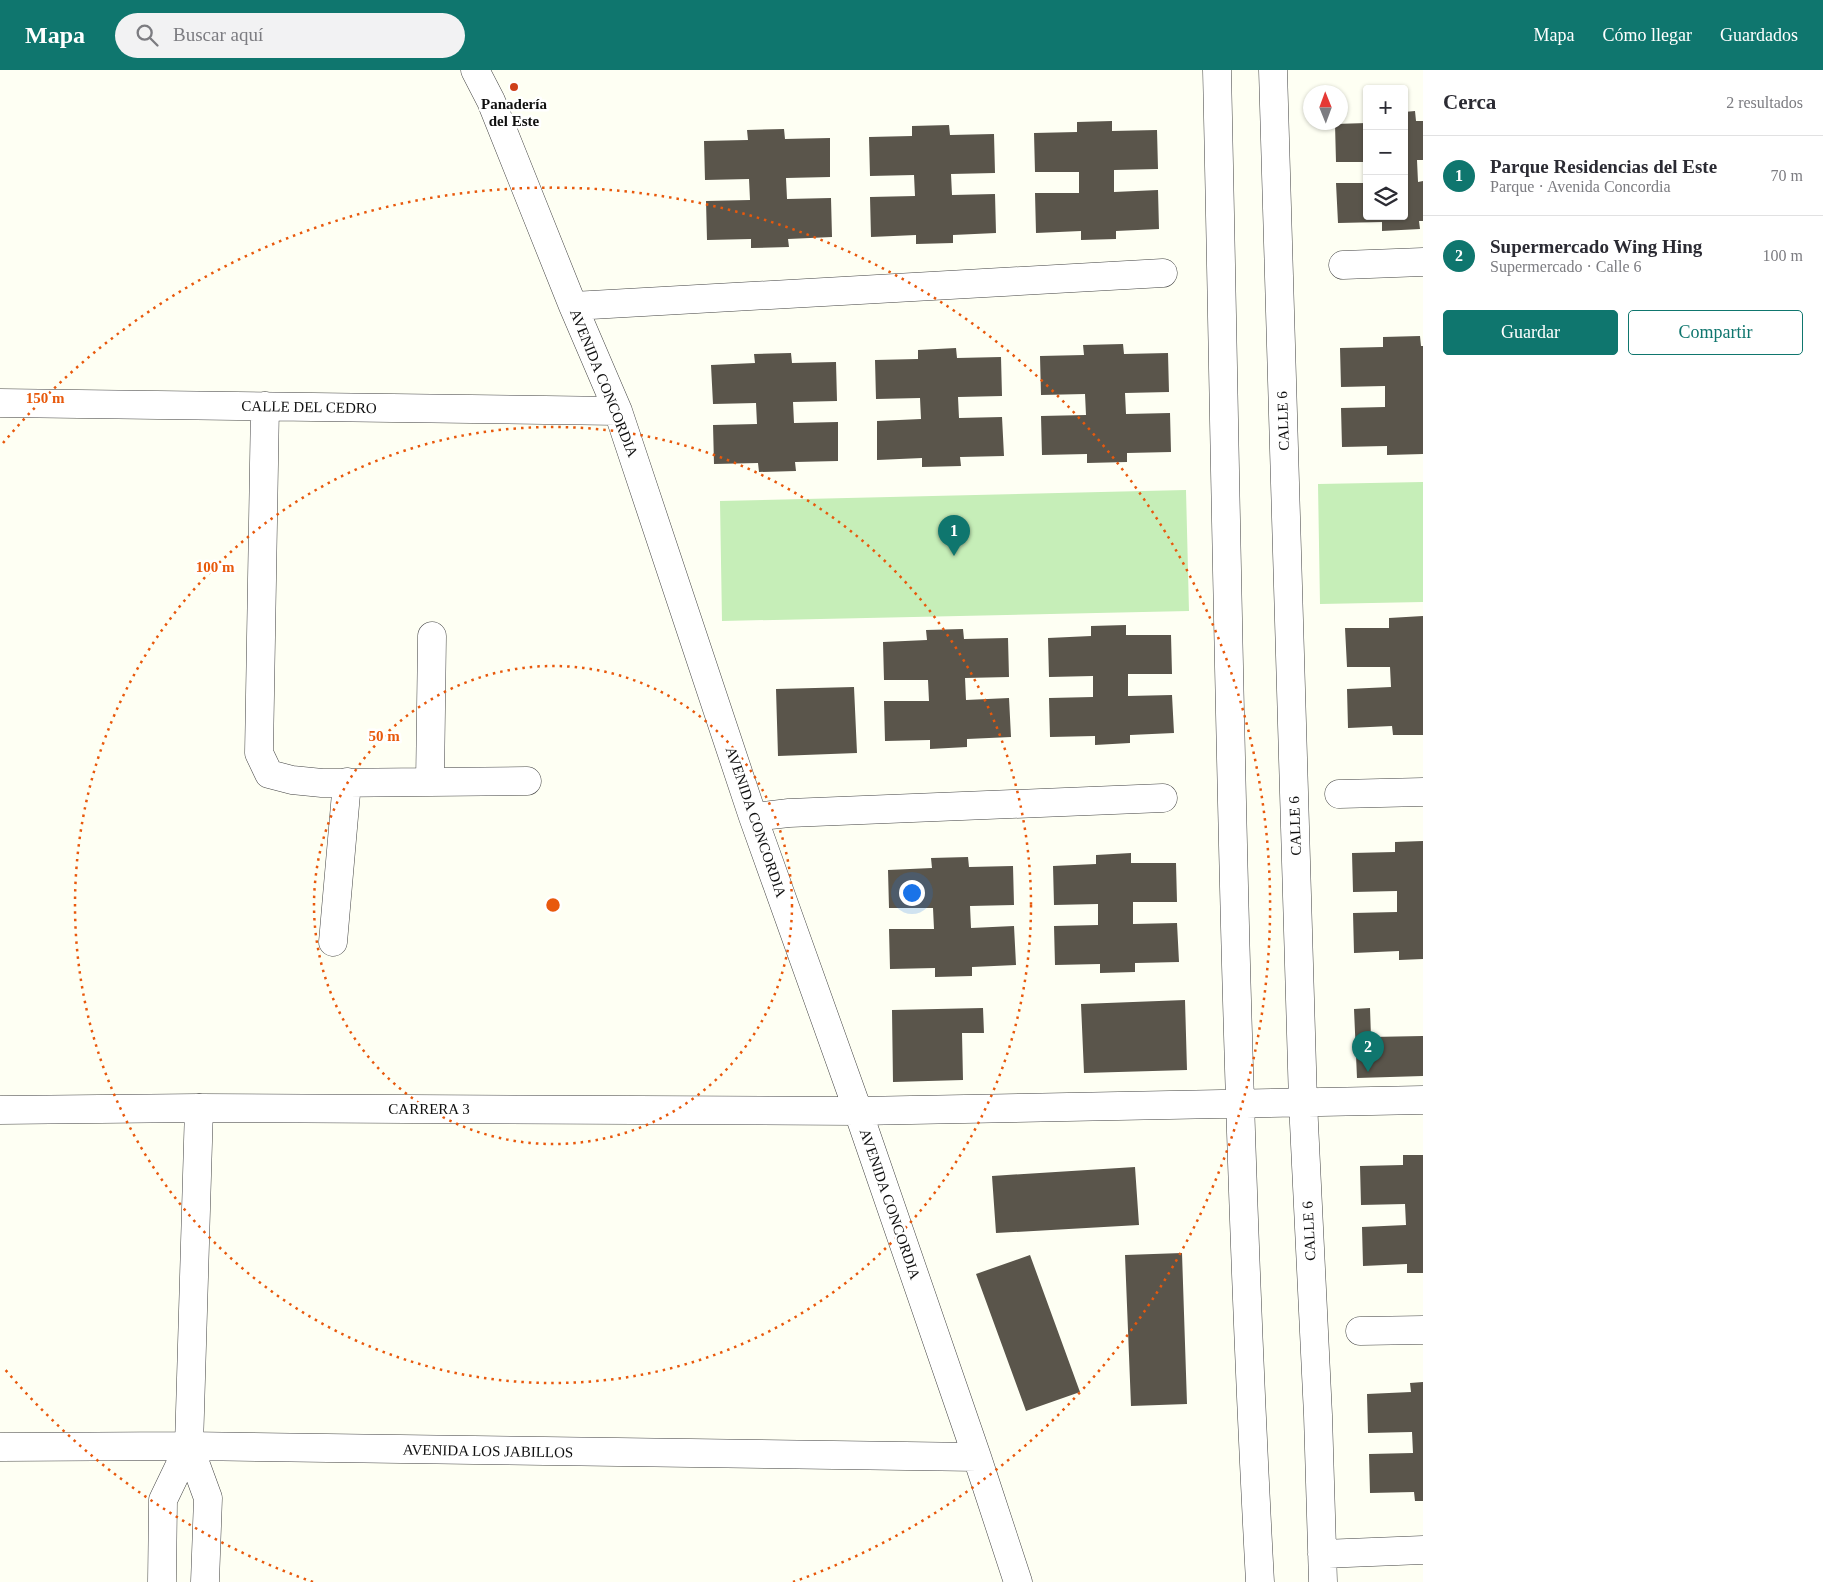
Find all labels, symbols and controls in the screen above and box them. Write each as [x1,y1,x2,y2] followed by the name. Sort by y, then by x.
[115,13,465,58] search box
[133,21,161,49] icon: search
[25,22,85,48] text: Mapa
[173,24,263,45] text: Buscar aquí
[1534,25,1575,45] text: Mapa
[1603,25,1692,45] text: Cómo llegar
[1720,25,1798,45] text: Guardados
[508,81,520,93] marker: Panadería del Este
[1303,85,1348,130] north arrow
[1363,85,1408,220] map controls
[1363,85,1408,130] button: +
[1443,90,1496,114] text: Cerca
[1726,94,1803,111] text: 2 resultados
[481,96,547,129] place label: Panadería del Este
[1363,130,1408,175] button: −
[1490,156,1717,177] text: Parque Residencias del Este
[1455,167,1463,184] text: 1
[1771,167,1803,184] text: 70 m
[1363,175,1408,220] button: layers
[1490,178,1671,195] text: Parque · Avenida Concordia
[1490,236,1702,257] text: Supermercado Wing Hing
[1455,247,1463,264] text: 2
[1763,247,1803,264] text: 100 m
[1490,258,1642,275] text: Supermercado · Calle 6
[567,307,641,460] street label: AVENIDA CONCORDIA
[1443,310,1618,355] button: Guardar
[1628,310,1803,355] button: Compartir
[26,390,65,406] text: 150 m
[1274,390,1292,451] street label: CALLE 6
[241,398,377,416] street label: CALLE DEL CEDRO
[938,515,970,556] pin: 1
[196,559,235,575] text: 100 m
[368,728,400,744] text: 50 m
[723,744,789,900] street label: AVENIDA CONCORDIA
[1286,795,1304,856] street label: CALLE 6
[899,880,925,906] your location
[544,896,562,914] centre of rings
[1352,1031,1384,1072] pin: 2
[388,1101,470,1117] street label: CARRERA 3
[857,1126,923,1282] street label: AVENIDA CONCORDIA
[1299,1200,1319,1261] street label: CALLE 6
[403,1442,573,1460] street label: AVENIDA LOS JABILLOS

